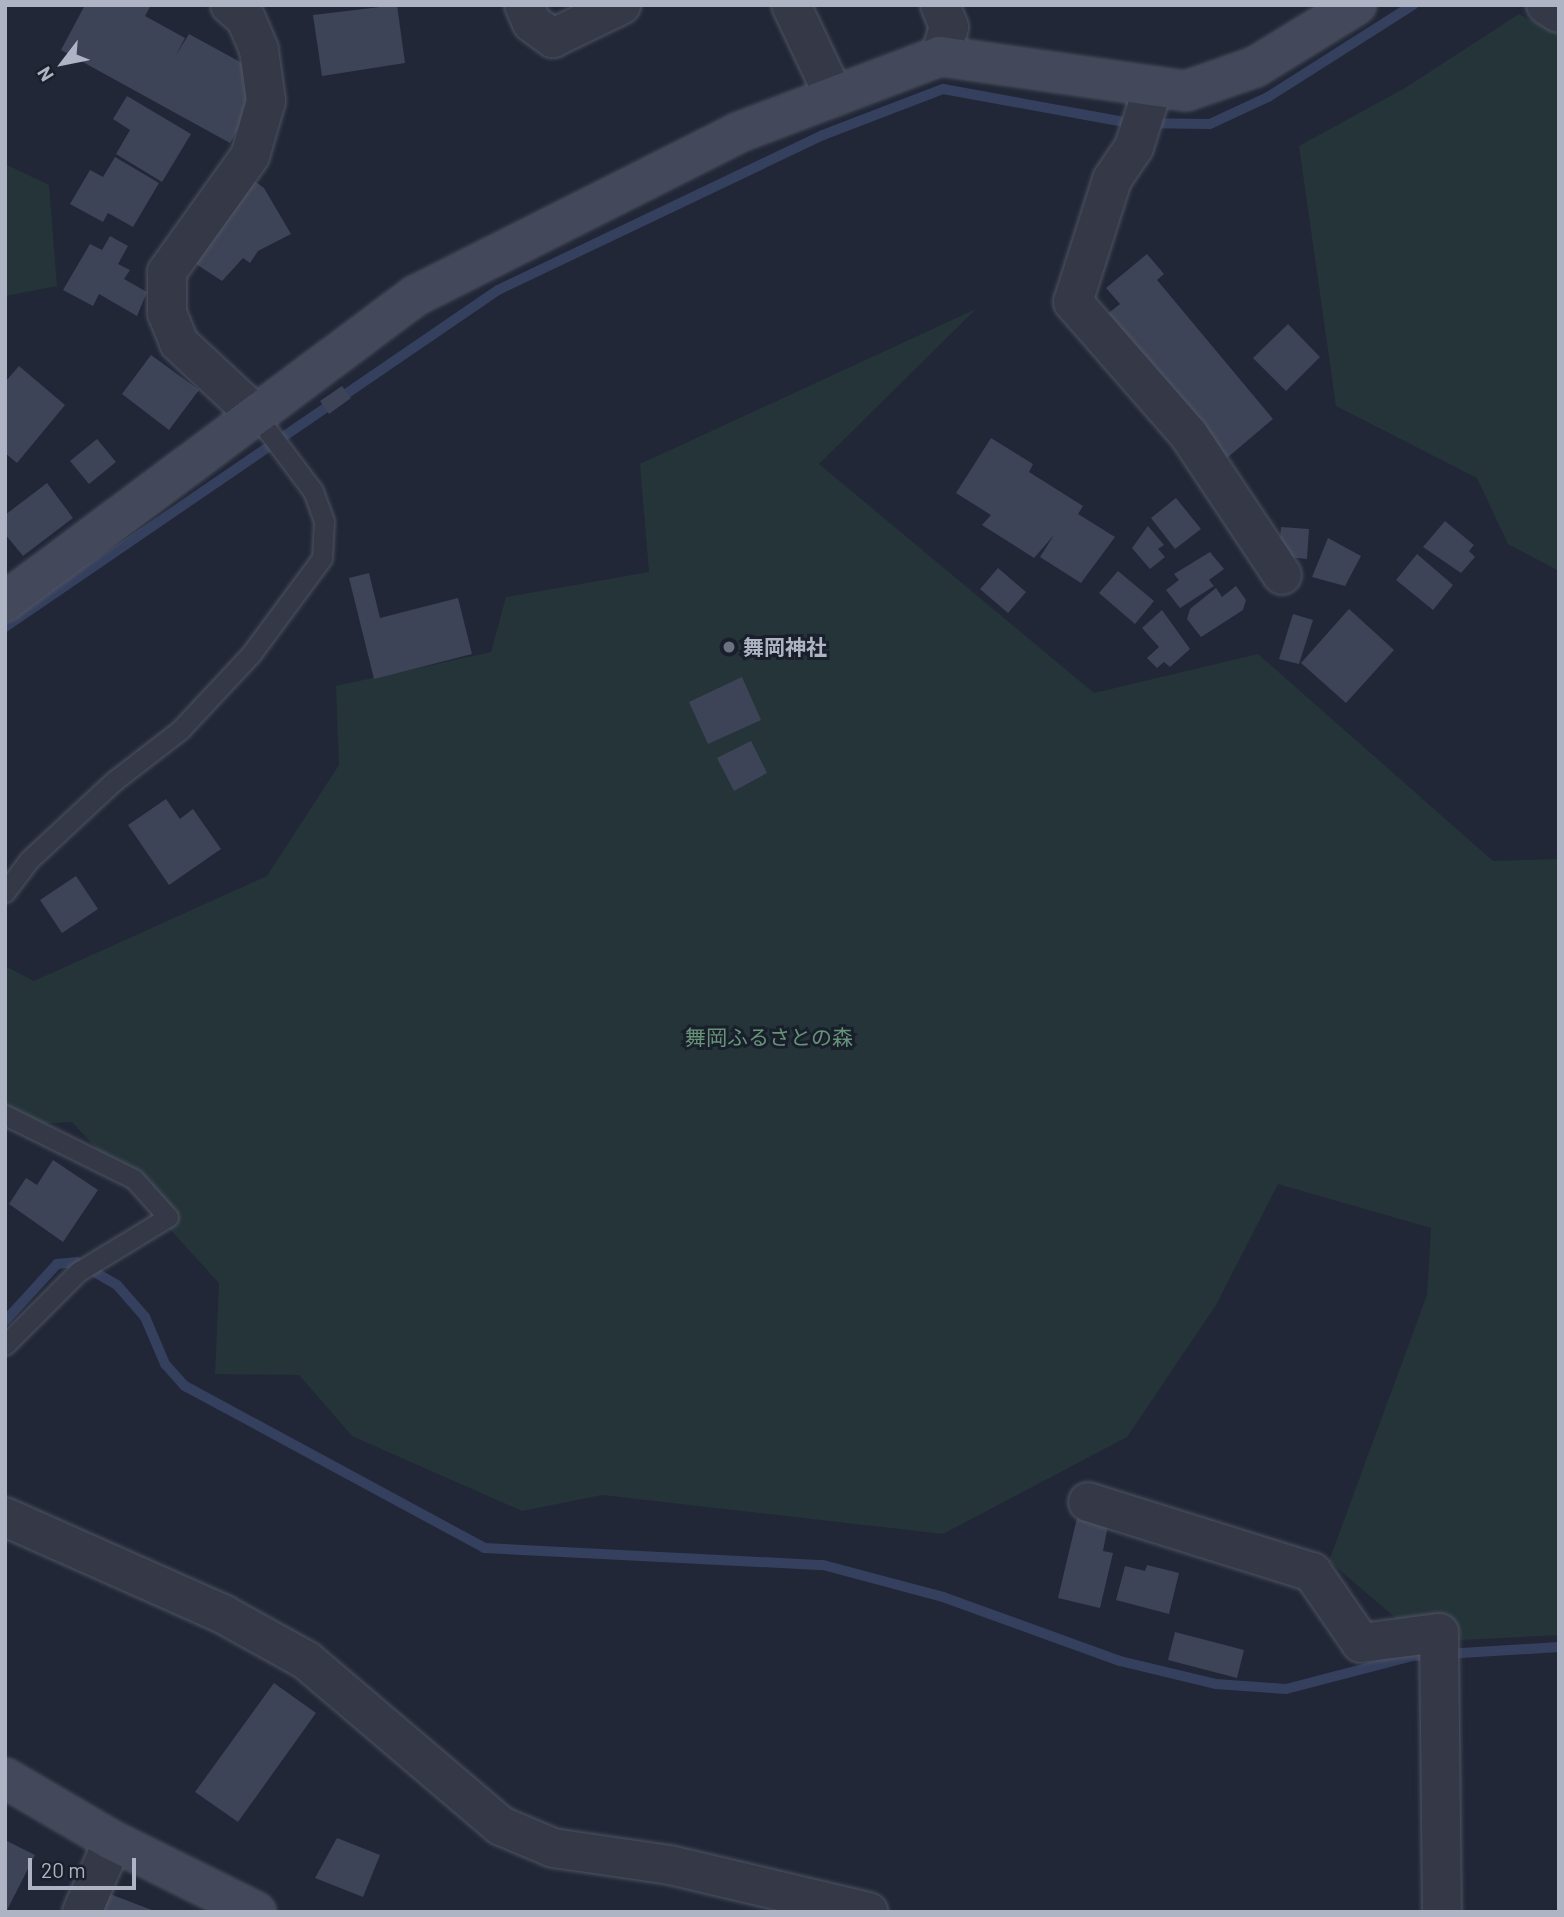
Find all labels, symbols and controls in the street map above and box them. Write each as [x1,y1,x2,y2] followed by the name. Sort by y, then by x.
[28,28,98,98] north arrow
[32,63,58,86] text: N
[743,634,827,660] place label: 舞岡神社
[721,639,737,655] marker: 舞岡神社
[685,1024,853,1050] park label: 舞岡ふるさとの森
[32,1843,140,1887] scale bar
[41,1857,86,1882] text: 20 m

